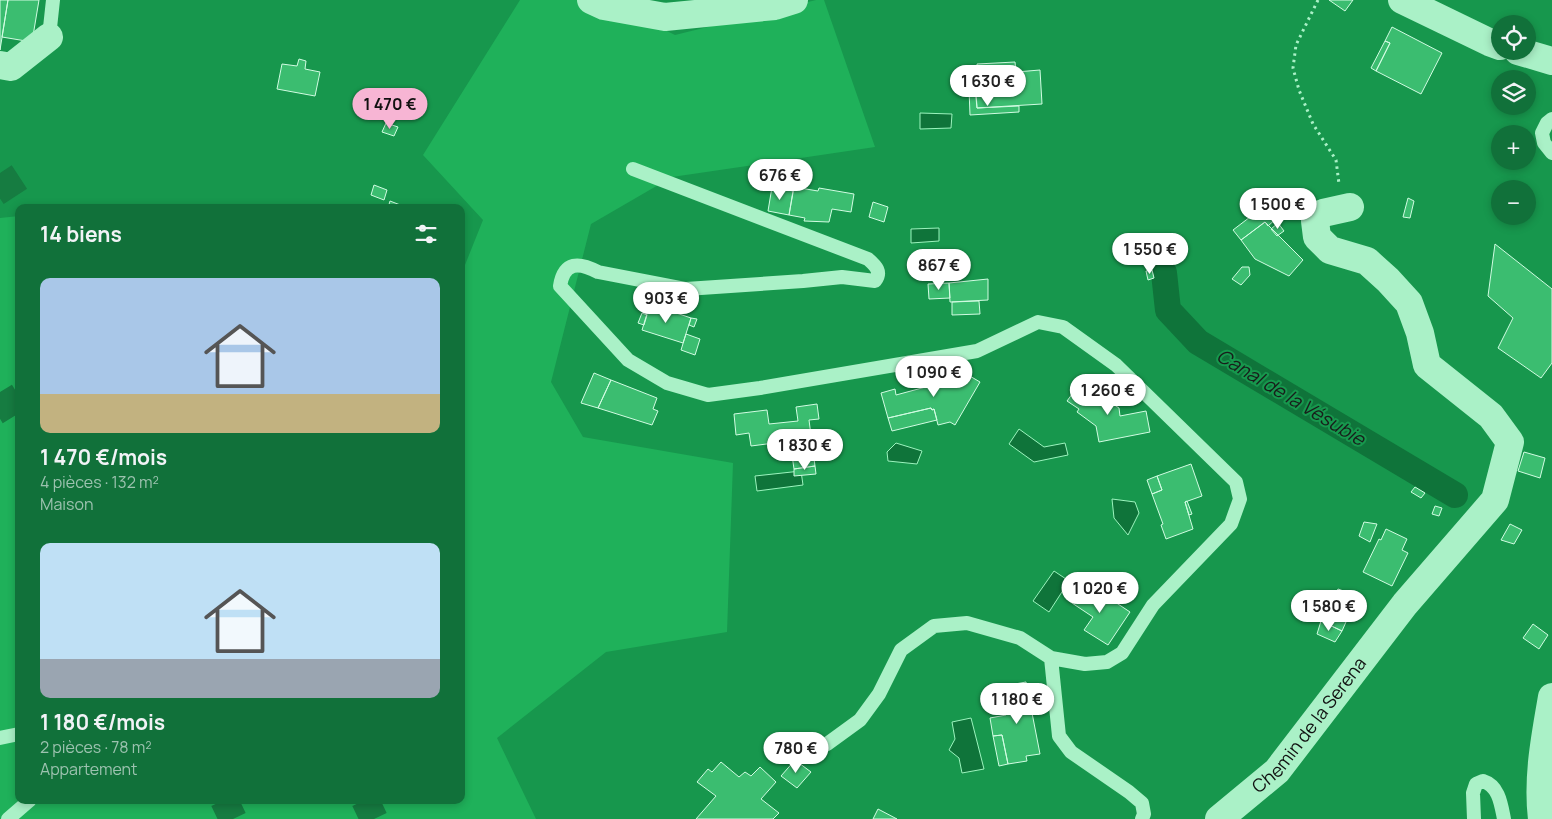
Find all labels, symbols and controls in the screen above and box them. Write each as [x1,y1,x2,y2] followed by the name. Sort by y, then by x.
[1491,15,1536,225] map controls
[1491,15,1536,60] button: locate
[942,64,1034,107] pin: 1 630 €
[961,70,1015,92] text: 1 630 €
[1491,70,1536,115] button: layers
[344,88,436,130] pin: 1 470 €
[363,93,417,115] text: 1 470 €
[1491,125,1536,170] button: +
[745,158,815,201] pin: 676 €
[759,164,801,186] text: 676 €
[1491,180,1536,225] button: −
[1232,188,1324,230] pin: 1 500 €
[1251,193,1305,215] text: 1 500 €
[40,220,122,248] text: 14 biens
[412,220,440,248] icon: filters
[1104,232,1196,275] pin: 1 550 €
[1123,238,1177,260] text: 1 550 €
[904,248,974,291] pin: 867 €
[918,254,960,276] text: 867 €
[631,282,701,324] pin: 903 €
[644,287,688,309] text: 903 €
[195,311,285,401] icon: home
[1212,342,1372,453] water label: Canal de la Vésubie
[888,356,980,398] pin: 1 090 €
[906,361,962,383] text: 1 090 €
[1062,374,1154,416] pin: 1 260 €
[1081,379,1135,401] text: 1 260 €
[759,428,851,471] pin: 1 830 €
[778,434,832,456] text: 1 830 €
[40,443,167,471] text: 1 470 €/mois
[40,471,159,493] text: 4 pièces · 132 m²
[40,493,93,515] text: Maison
[1054,572,1146,614] pin: 1 020 €
[195,576,285,666] icon: home
[1073,577,1127,599] text: 1 020 €
[1283,590,1375,632] pin: 1 580 €
[1302,595,1356,617] text: 1 580 €
[1246,652,1371,798] street label: Chemin de la Serena
[971,682,1063,725] pin: 1 180 €
[991,688,1043,710] text: 1 180 €
[40,708,165,736] text: 1 180 €/mois
[761,732,831,774] pin: 780 €
[40,736,152,758] text: 2 pièces · 78 m²
[775,737,817,759] text: 780 €
[40,758,137,780] text: Appartement

